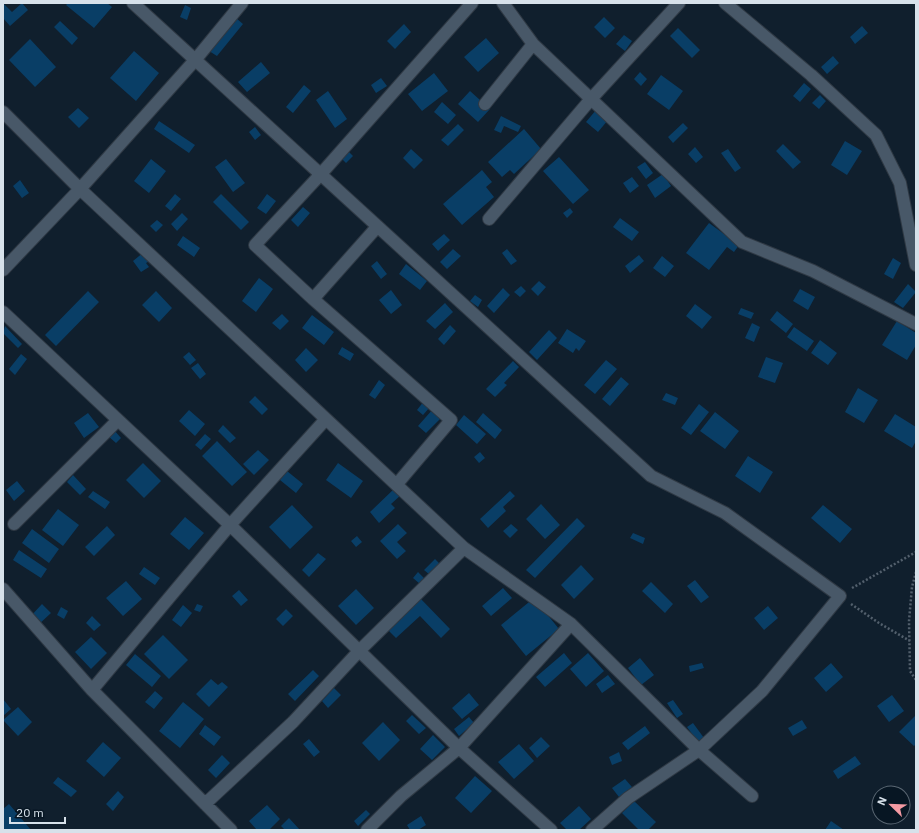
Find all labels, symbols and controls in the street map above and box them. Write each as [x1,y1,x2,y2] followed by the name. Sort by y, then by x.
[871,785,911,825] north arrow
[874,795,890,807] text: N
[10,799,65,825] scale bar
[16,805,44,820] text: 20 m

